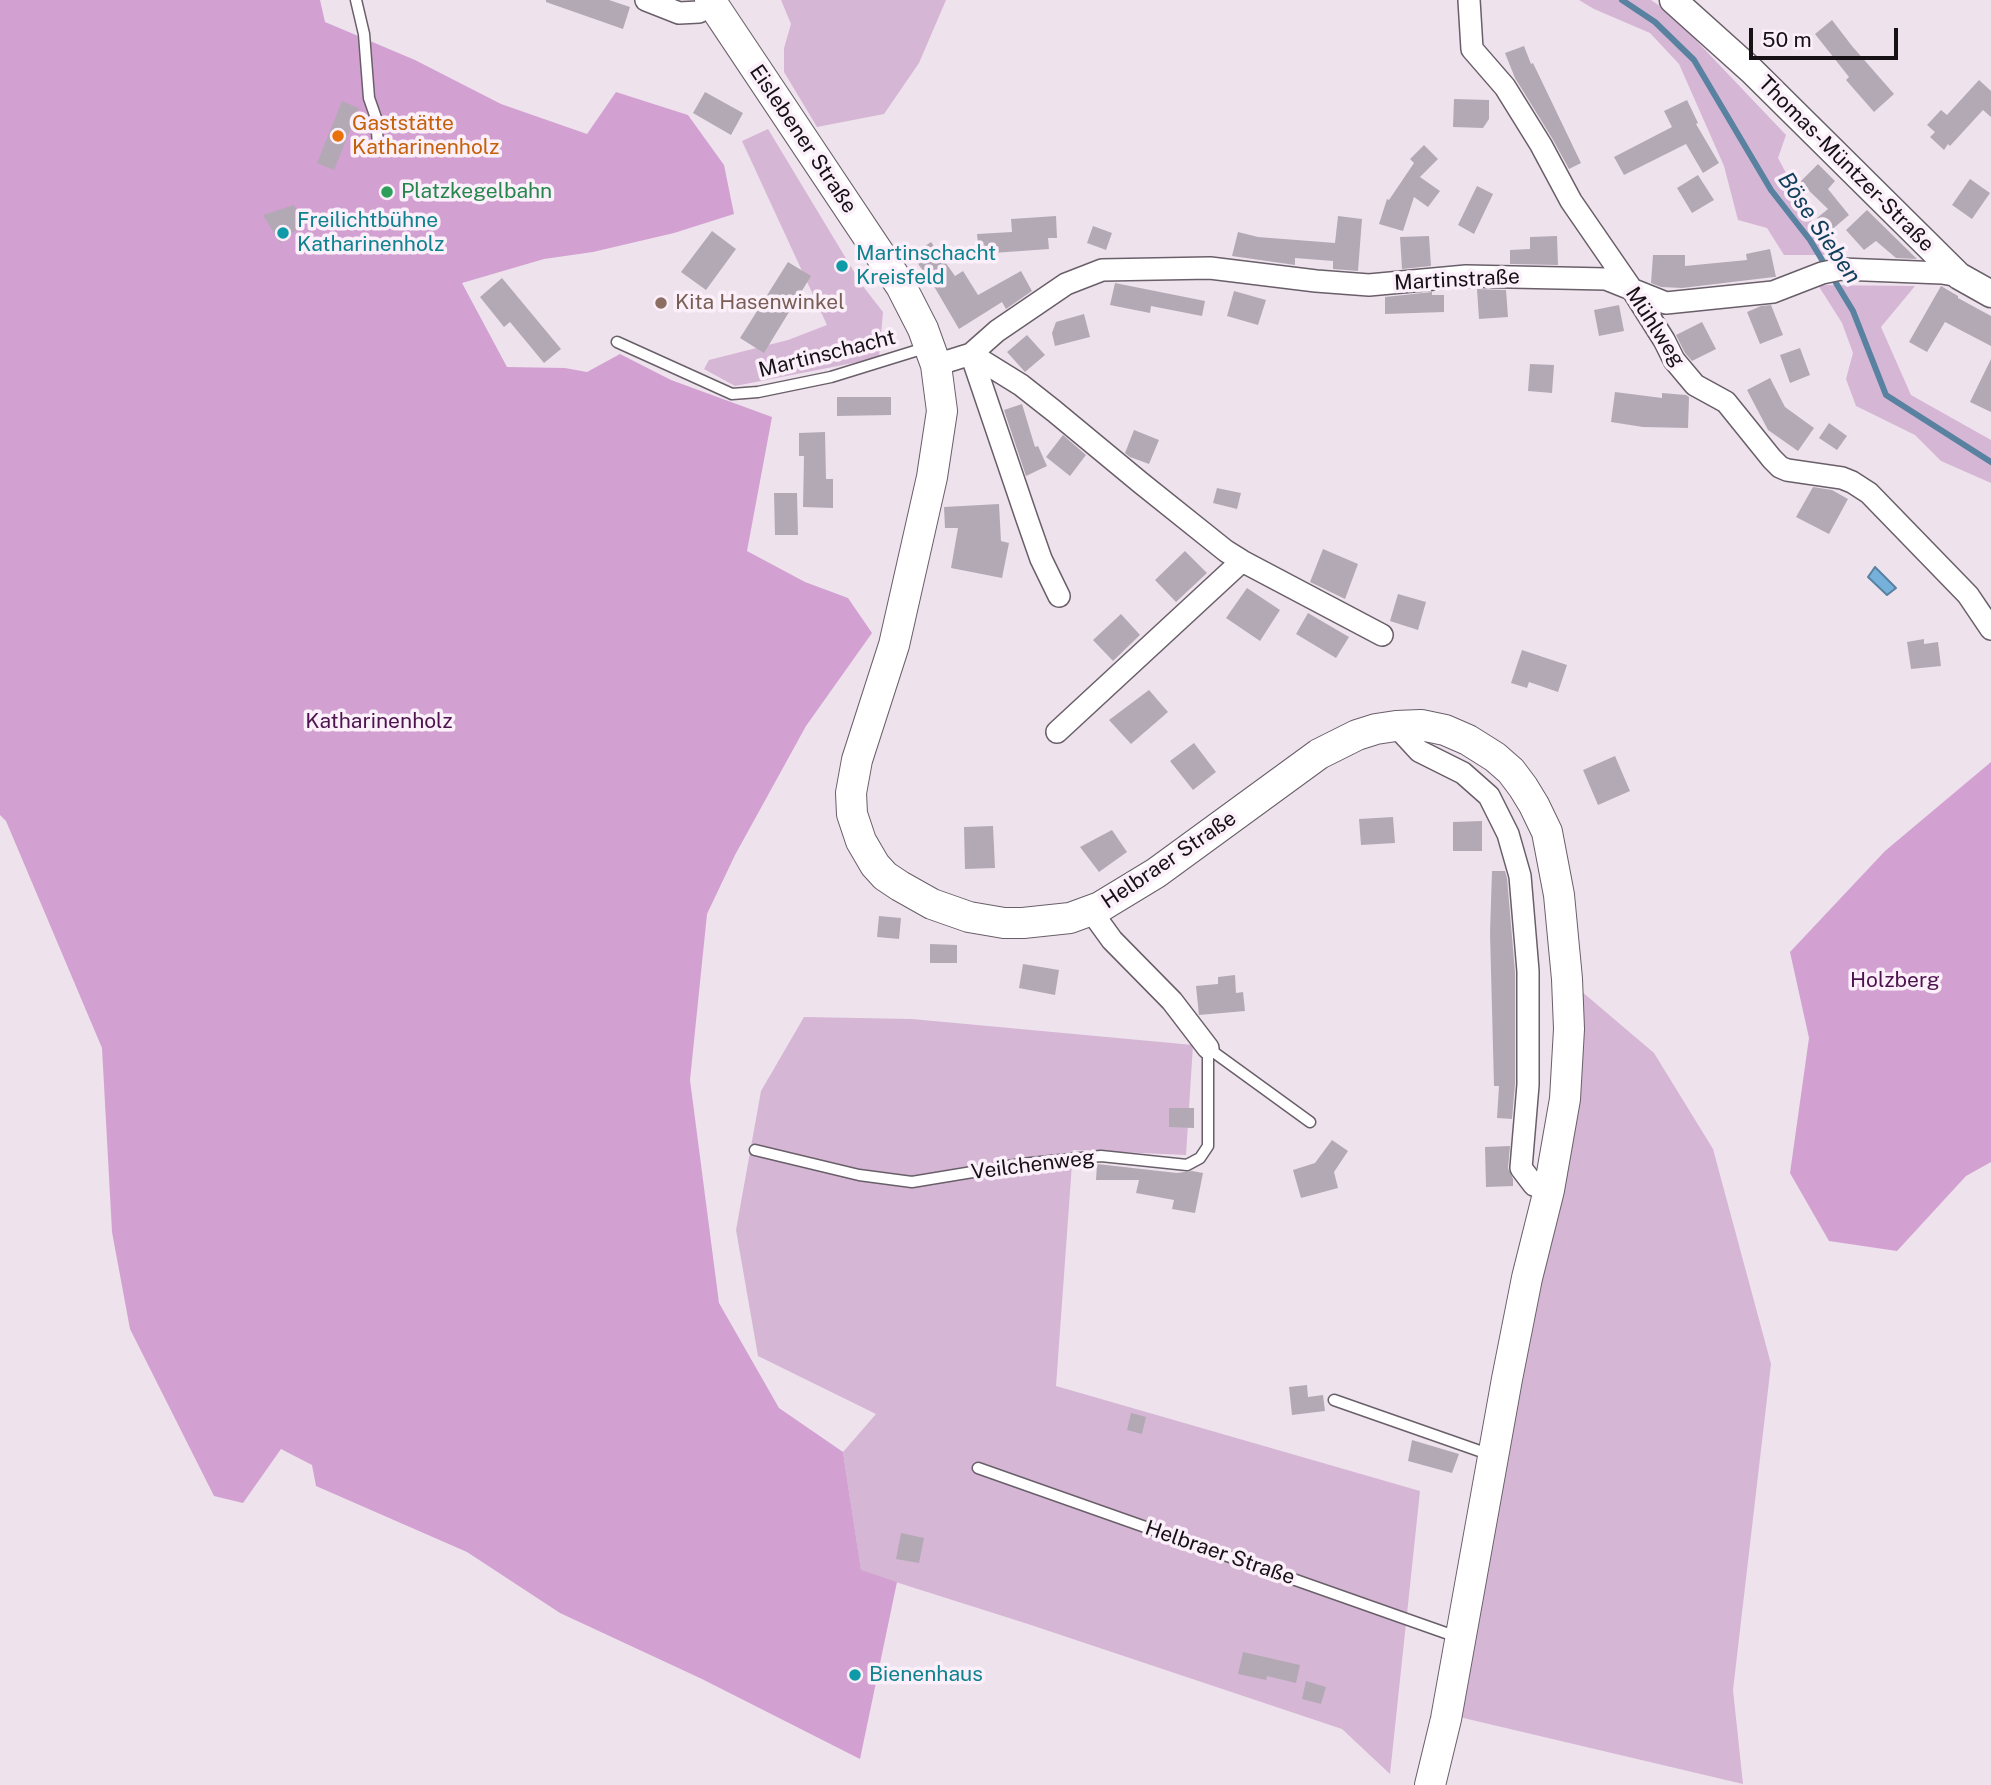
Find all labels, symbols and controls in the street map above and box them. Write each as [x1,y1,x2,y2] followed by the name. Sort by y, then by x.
[1753,14,1902,58] scale bar
[1762,27,1812,52] text: 50 m
[744,60,862,218] street label: Eislebener Straße
[1753,71,1939,257] street label: Thomas-Müntzer-Straße
[352,111,499,161] place label: Gaststätte Katharinenholz
[330,128,346,144] marker: Gaststätte Katharinenholz
[1772,167,1866,289] water label: Böse Sieben
[401,179,552,205] place label: Platzkegelbahn
[379,184,395,200] marker: Platzkegelbahn
[297,208,444,258] place label: Freilichtbühne Katharinenholz
[275,225,291,241] marker: Freilichtbühne Katharinenholz
[856,241,996,291] place label: Martinschacht Kreisfeld
[834,258,850,274] marker: Martinschacht Kreisfeld
[1394,264,1520,296] street label: Martinstraße
[1620,282,1690,372] street label: Mühlweg
[675,290,845,316] place label: Kita Hasenwinkel
[653,295,669,311] marker: Kita Hasenwinkel
[756,325,898,383] street label: Martinschacht
[305,709,453,735] park label: Katharinenholz
[1097,806,1241,914] street label: Helbraer Straße
[1850,968,1940,994] park label: Holzberg
[970,1145,1096,1185] street label: Veilchenweg
[1142,1516,1298,1590] street label: Helbraer Straße
[869,1662,983,1688] place label: Bienenhaus
[847,1667,863,1683] marker: Bienenhaus

